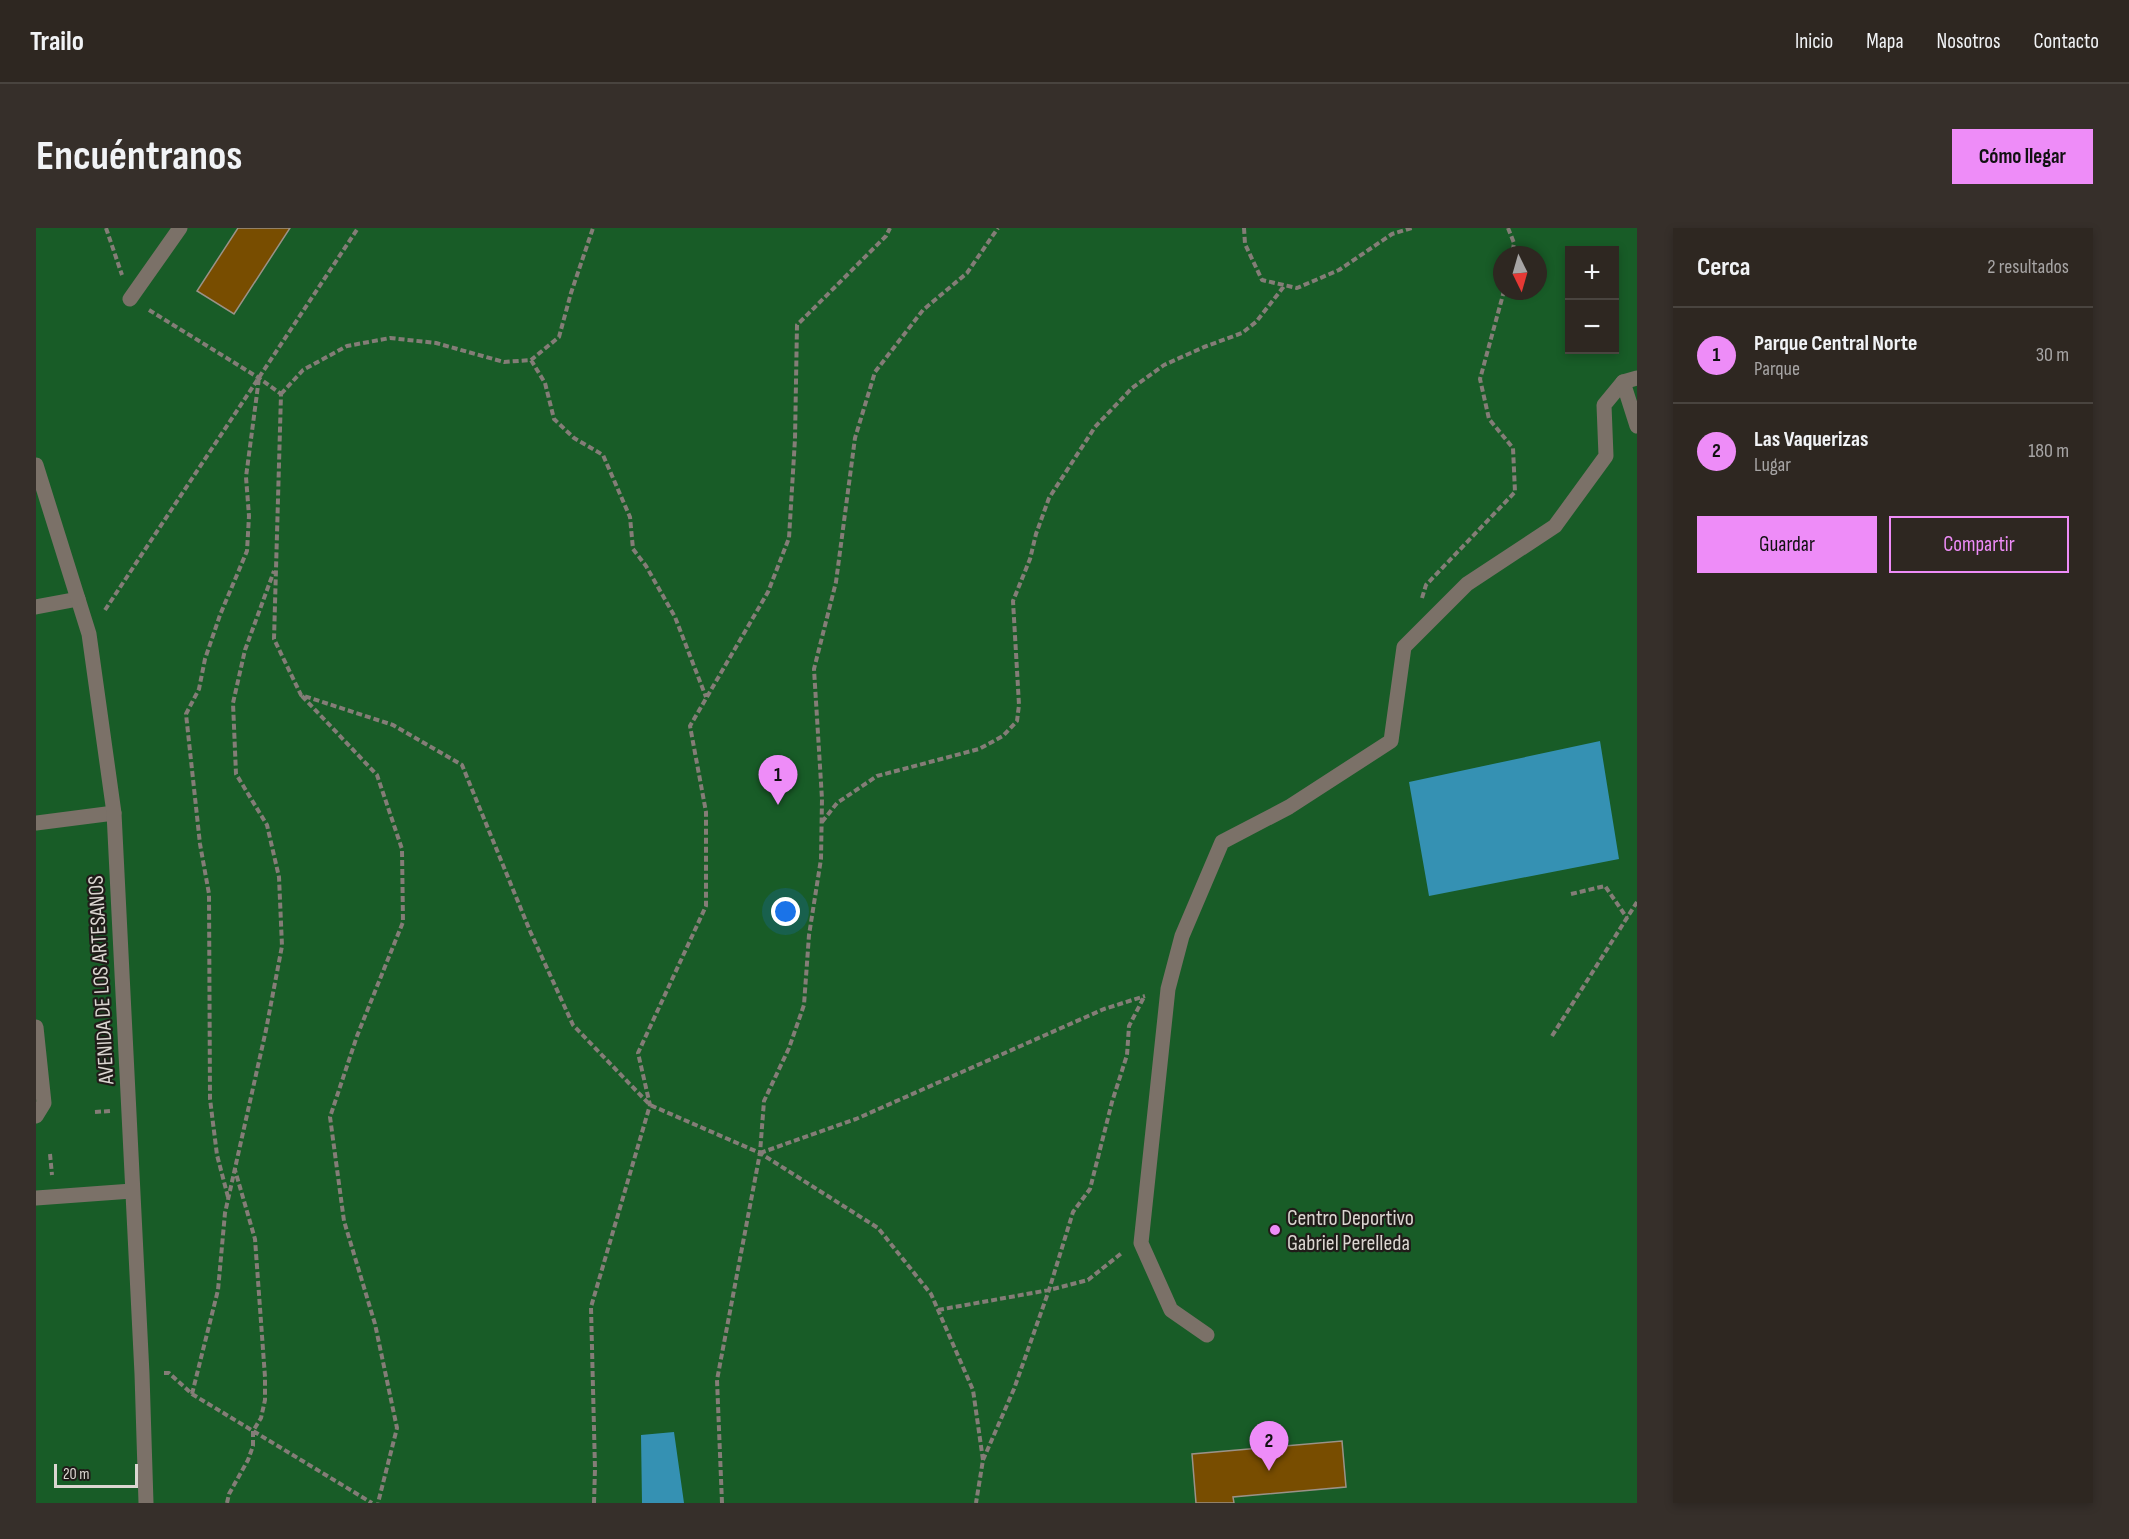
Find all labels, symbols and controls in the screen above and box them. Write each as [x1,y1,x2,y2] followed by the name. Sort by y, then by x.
[30,25,84,58] text: Trailo
[1795,29,1833,54] text: Inicio
[1866,29,1904,54] text: Mapa
[1937,29,2001,54] text: Nosotros
[2034,29,2099,54] text: Contacto
[1952,129,2093,184] button: Cómo llegar
[36,131,242,182] text: Encuéntranos
[1493,246,1547,300] north arrow
[1565,246,1619,354] map controls
[1565,246,1619,300] button: +
[1697,252,1750,283] text: Cerca
[1987,255,2069,279] text: 2 resultados
[1565,300,1619,354] button: −
[1754,330,1917,357] text: Parque Central Norte
[1713,343,1720,367] text: 1
[2036,343,2069,367] text: 30 m
[1754,357,1800,381] text: Parque
[1754,426,1868,453] text: Las Vaquerizas
[1712,439,1721,463] text: 2
[2028,439,2069,463] text: 180 m
[1754,453,1791,477] text: Lugar
[1697,516,1877,573] button: Guardar
[1889,516,2069,573] button: Compartir
[758,756,798,805] pin: 1
[83,875,121,1086] street label: AVENIDA DE LOS ARTESANOS
[771,897,800,926] your location
[1287,1205,1414,1257] place label: Centro Deportivo Gabriel Perelleda
[1268,1223,1282,1237] marker: Centro Deportivo Gabriel Perelleda
[1250,1422,1288,1471] pin: 2
[54,1461,138,1488] scale bar
[63,1465,90,1484] text: 20 m

